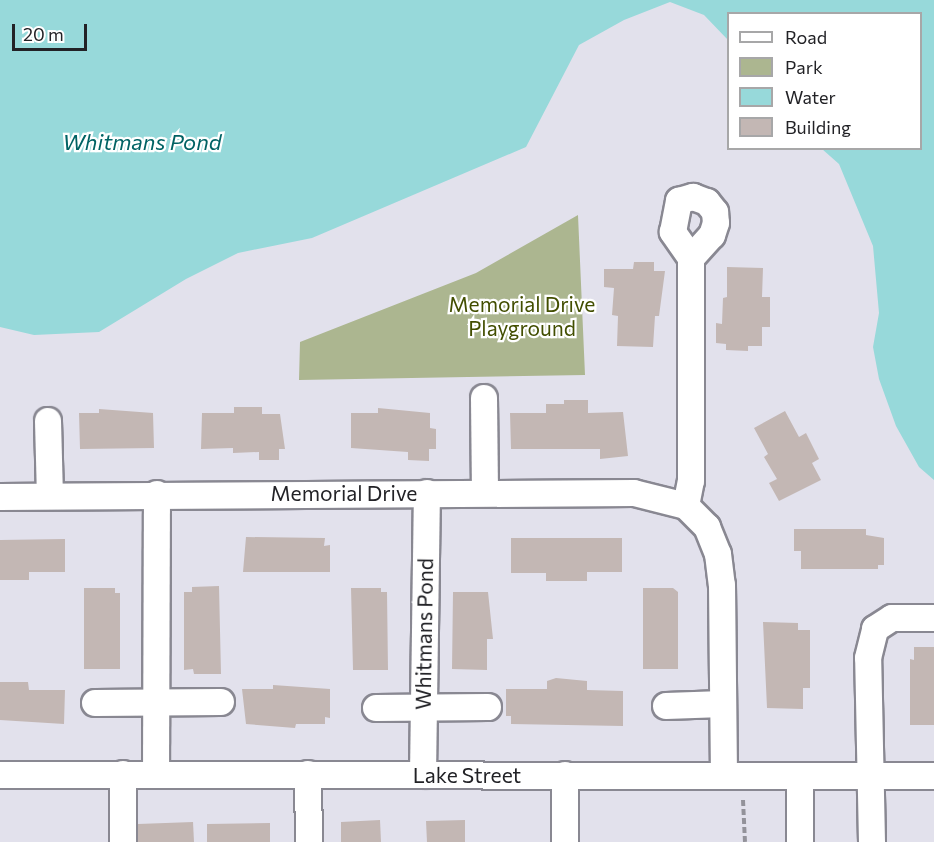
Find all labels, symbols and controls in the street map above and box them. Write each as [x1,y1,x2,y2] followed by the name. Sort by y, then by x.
[15,12,90,50] scale bar
[727,12,922,150] legend
[23,23,64,45] text: 20 m
[785,26,827,48] text: Road
[785,56,823,78] text: Park
[785,86,836,108] text: Water
[785,116,851,138] text: Building
[62,129,222,155] water label: Whitmans Pond
[449,291,595,341] park label: Memorial Drive Playground
[271,480,417,506] street label: Memorial Drive
[410,558,438,710] street label: Whitmans Pond
[413,762,521,788] street label: Lake Street

